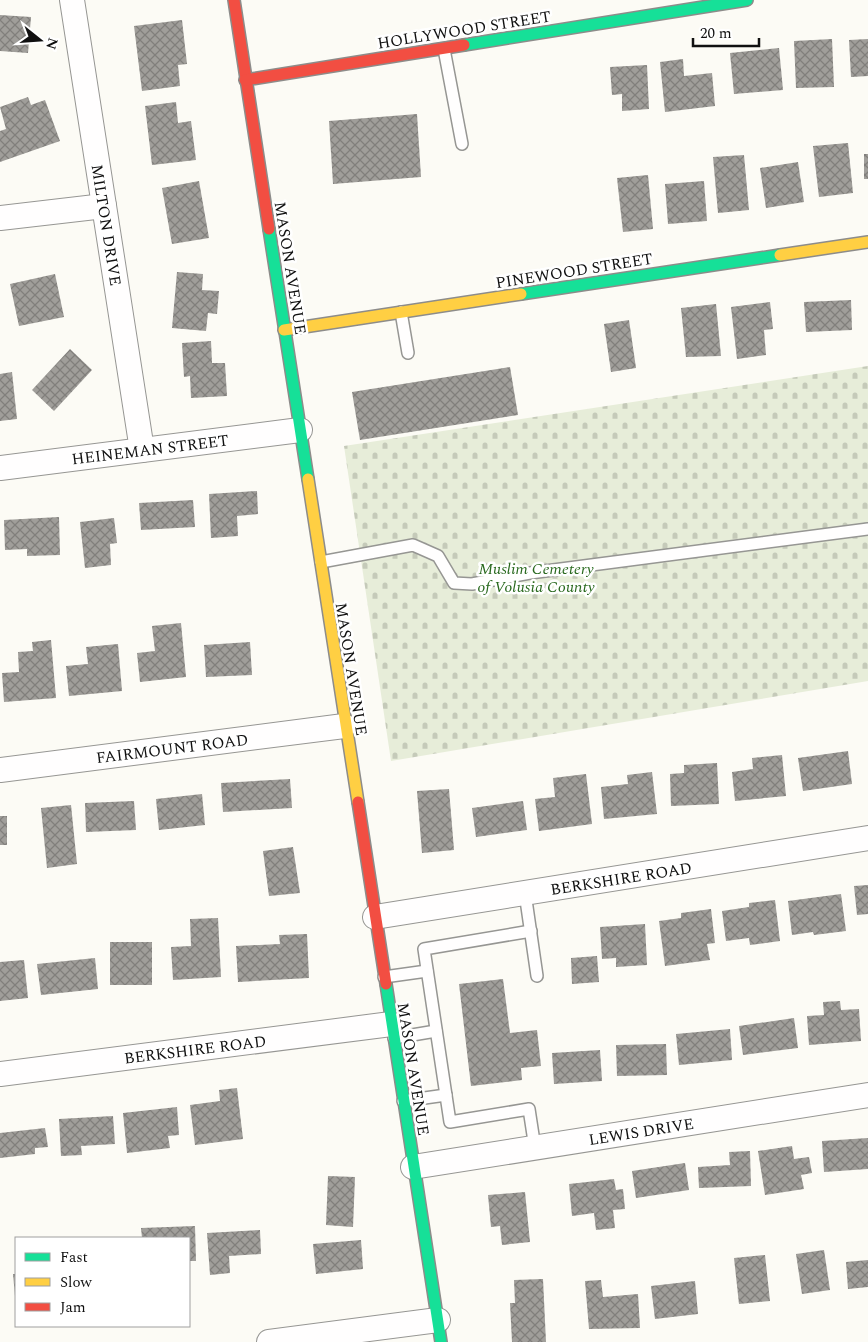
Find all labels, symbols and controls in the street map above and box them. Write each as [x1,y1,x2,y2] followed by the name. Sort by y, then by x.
[376,4,553,56] street label: HOLLYWOOD STREET
[15,15,65,65] north arrow
[693,15,759,47] scale bar
[700,22,732,45] text: 20 m
[40,35,64,52] text: N
[85,163,127,288] street label: MILTON DRIVE
[268,200,312,336] street label: MASON AVENUE
[494,247,655,295] street label: PINEWOOD STREET
[70,428,230,472] street label: HEINEMAN STREET
[477,557,595,599] park label: Muslim Cemetery of Volusia County
[329,601,373,737] street label: MASON AVENUE
[95,728,250,770] street label: FAIRMOUNT ROAD
[549,856,694,902] street label: BERKSHIRE ROAD
[391,1001,435,1137] street label: MASON AVENUE
[123,1029,268,1071] street label: BERKSHIRE ROAD
[587,1112,696,1152] street label: LEWIS DRIVE
[15,1237,190,1327] legend
[60,1246,88,1269] text: Fast
[60,1271,92,1294] text: Slow
[60,1296,86,1319] text: Jam

